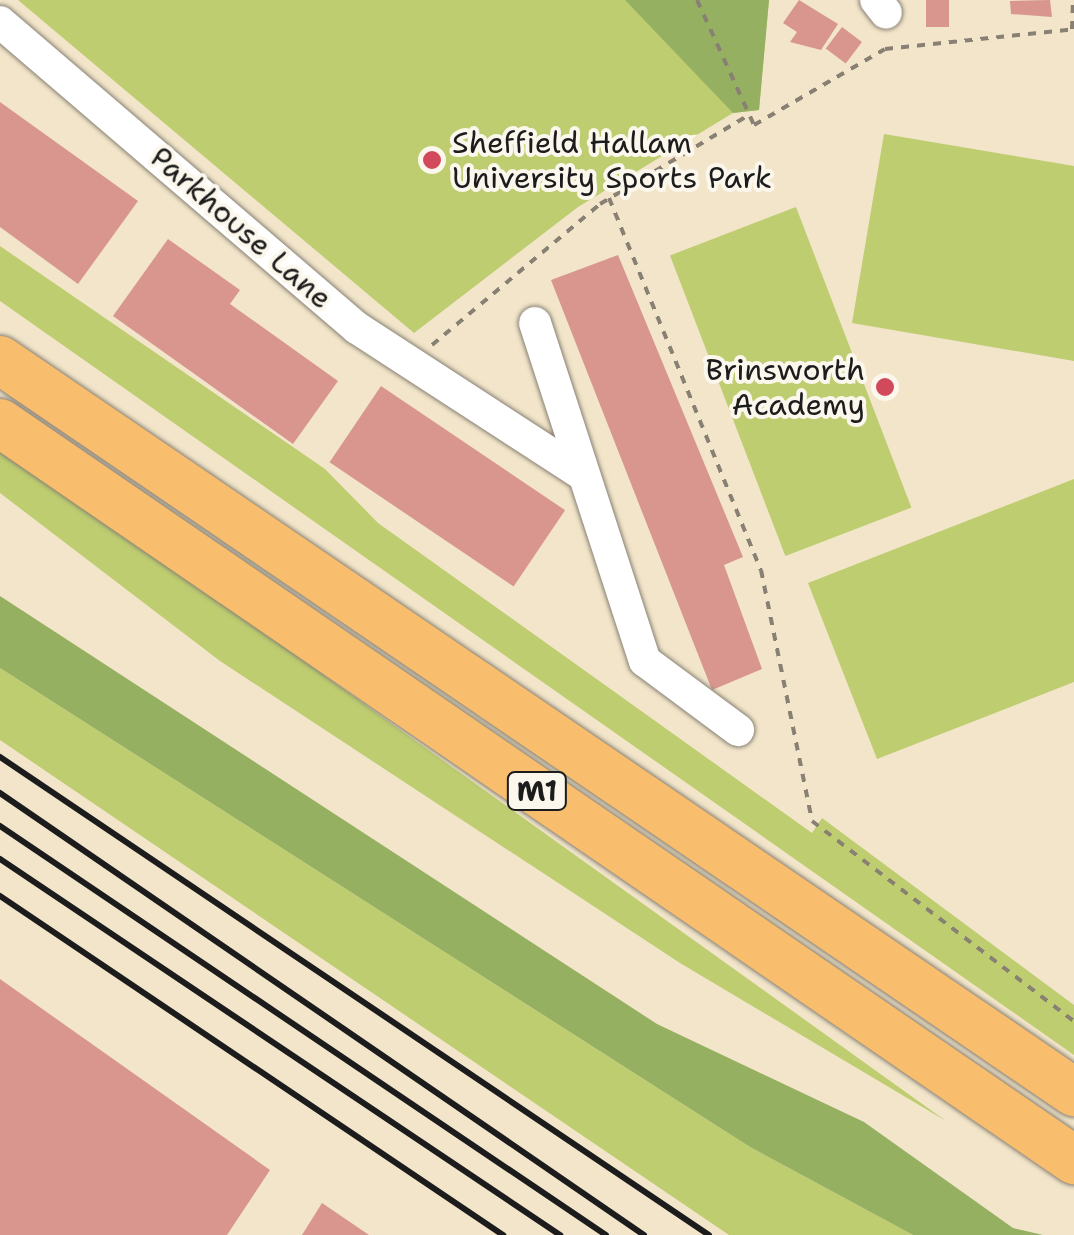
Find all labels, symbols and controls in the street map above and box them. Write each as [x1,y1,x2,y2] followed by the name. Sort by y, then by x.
[452,125,772,196] place label: Sheffield Hallam University Sports Park
[143,139,339,317] street label: Parkhouse Lane
[421,149,443,171] marker: Sheffield Hallam University Sports Park
[706,352,865,422] place label: Brinsworth Academy
[874,376,896,398] marker: Brinsworth Academy
[504,768,570,814] road number: M1

